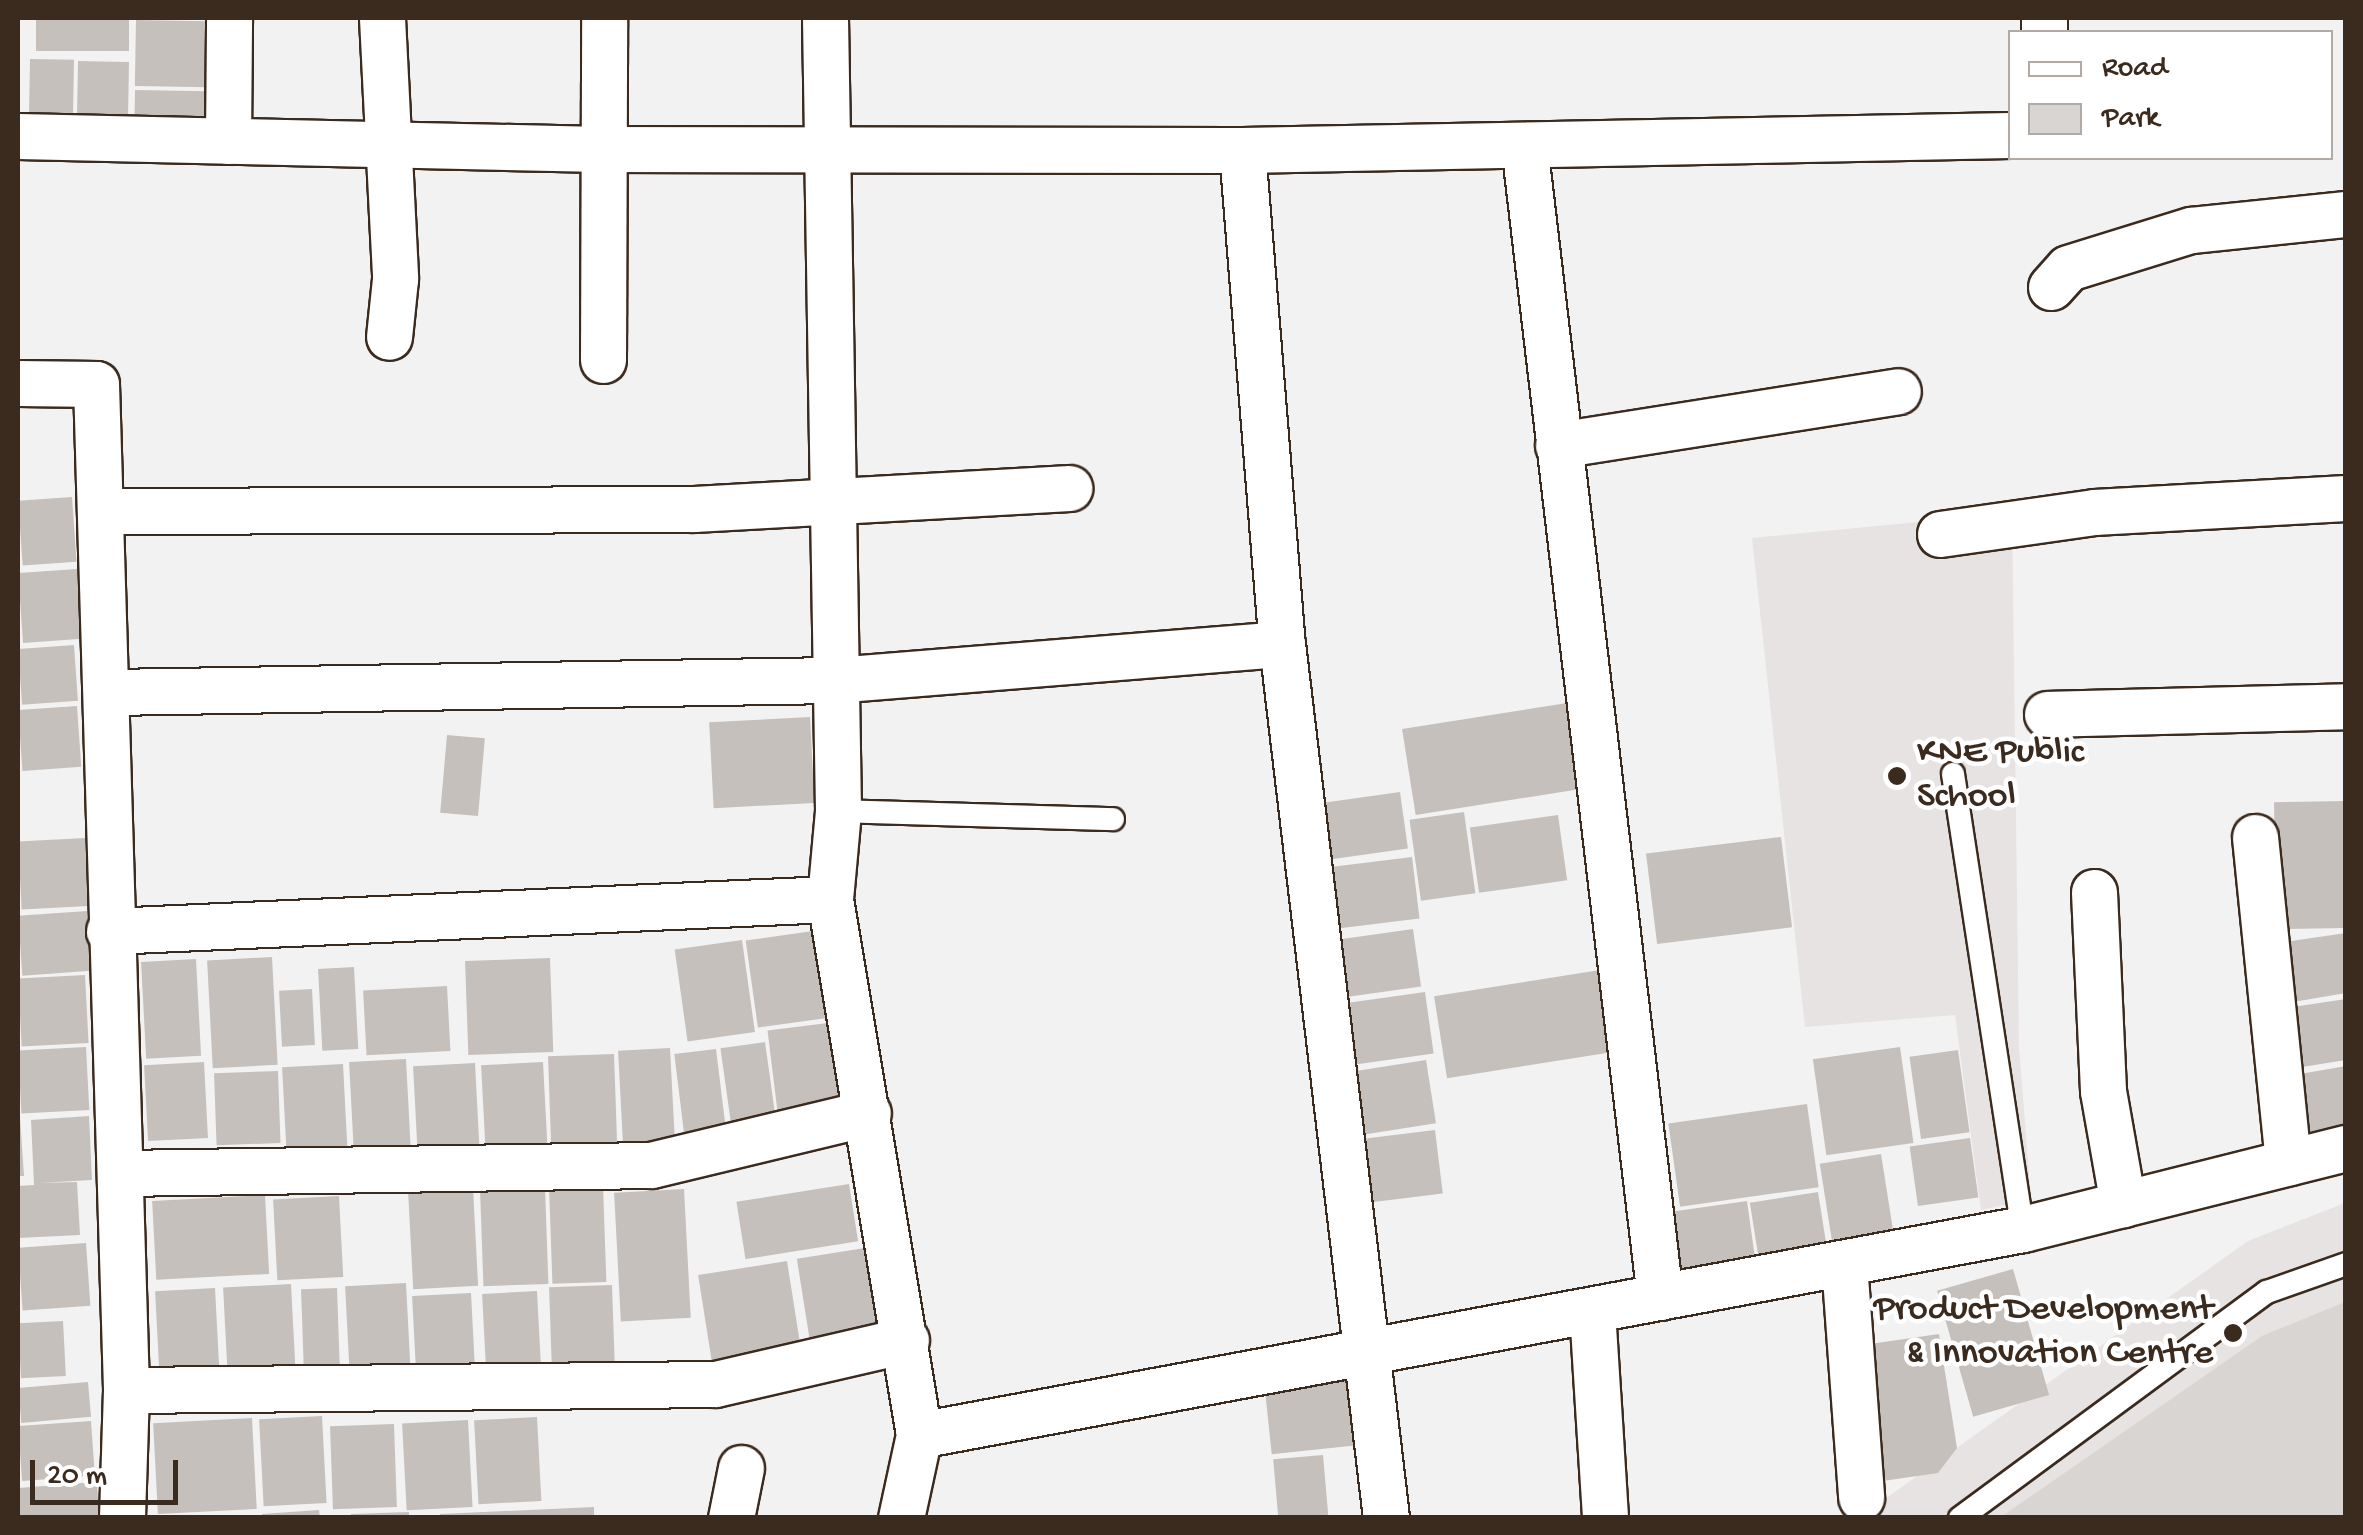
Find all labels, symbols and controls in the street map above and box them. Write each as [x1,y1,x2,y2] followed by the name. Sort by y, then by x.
[2008,30,2333,160] legend
[2102,52,2168,87] text: Road
[2102,102,2159,137] text: Park
[1917,731,2084,821] place label: KNE Public School
[1886,765,1908,787] marker: KNE Public School
[1874,1288,2213,1378] place label: Product Development & Innovation Centre
[2222,1322,2244,1344] marker: Product Development & Innovation Centre
[35,1440,182,1502] scale bar
[47,1460,107,1495] text: 20 m

